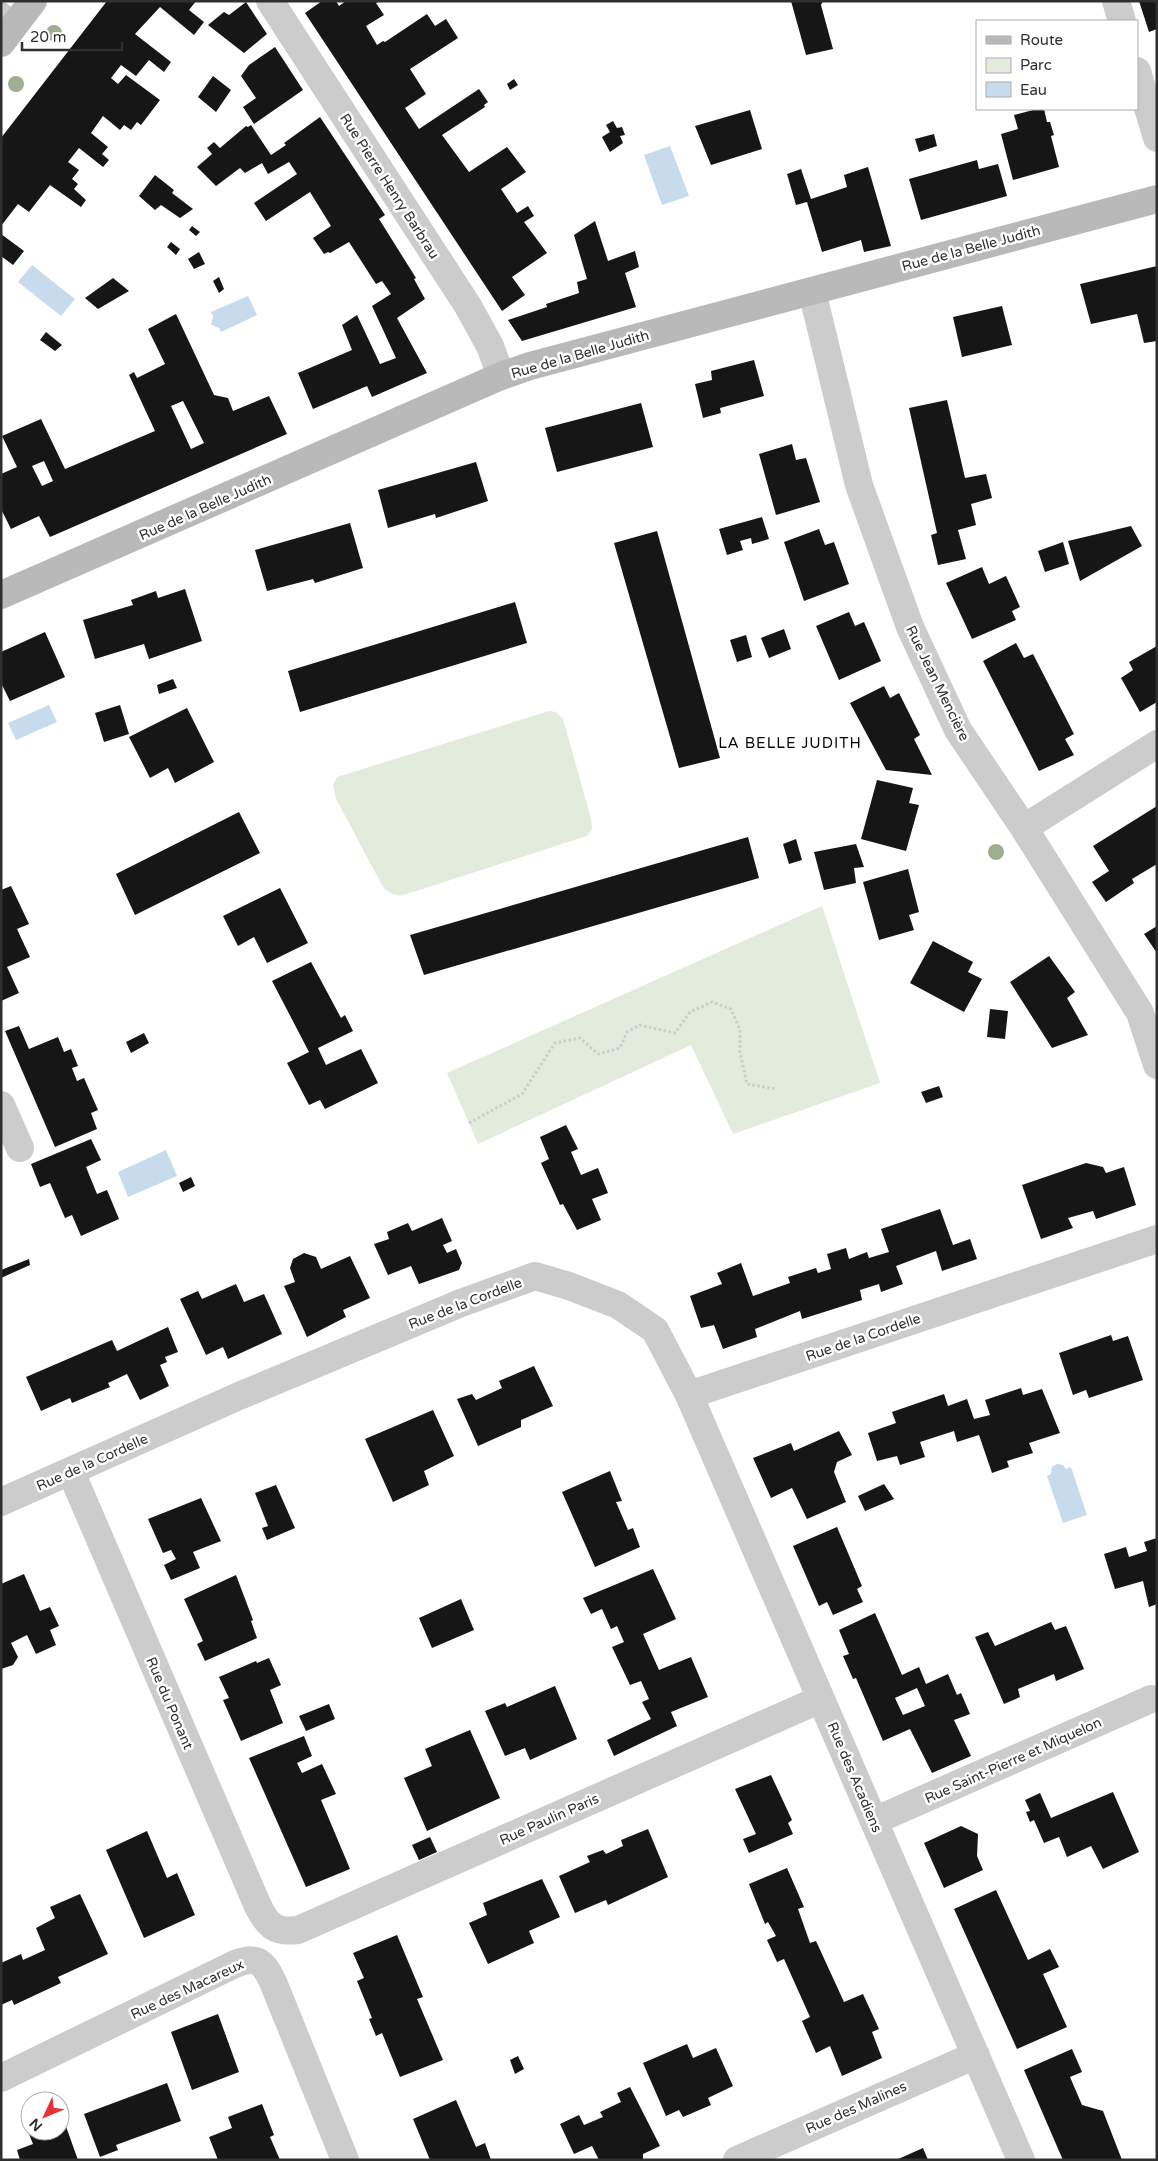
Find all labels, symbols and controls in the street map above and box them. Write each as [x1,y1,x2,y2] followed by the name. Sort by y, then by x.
[22,20,122,52] scale bar
[976,20,1138,110] legend
[30,28,67,46] text: 20 m
[1020,31,1063,49] text: Route
[1020,56,1052,74] text: Parc
[1020,81,1047,99] text: Eau
[336,111,443,262] street label: Rue Pierre Henry Barbrau
[900,222,1042,275] street label: Rue de la Belle Judith
[509,327,651,382] street label: Rue de la Belle Judith
[137,471,274,544] street label: Rue de la Belle Judith
[902,623,973,744] street label: Rue Jean Mencière
[718,734,862,752] district label: LA BELLE JUDITH
[406,1274,524,1333] street label: Rue de la Cordelle
[804,1310,923,1365] street label: Rue de la Cordelle
[34,1430,151,1495] street label: Rue de la Cordelle
[142,1654,197,1753] street label: Rue du Ponant
[922,1714,1104,1807] street label: Rue Saint-Pierre et Miquelon
[824,1719,886,1835] street label: Rue des Acadiens
[497,1790,602,1849] street label: Rue Paulin Paris
[128,1956,246,2023] street label: Rue des Macareux
[803,2077,910,2137] street label: Rue des Malines
[20,2091,70,2141] north arrow
[26,2115,46,2135] text: N

